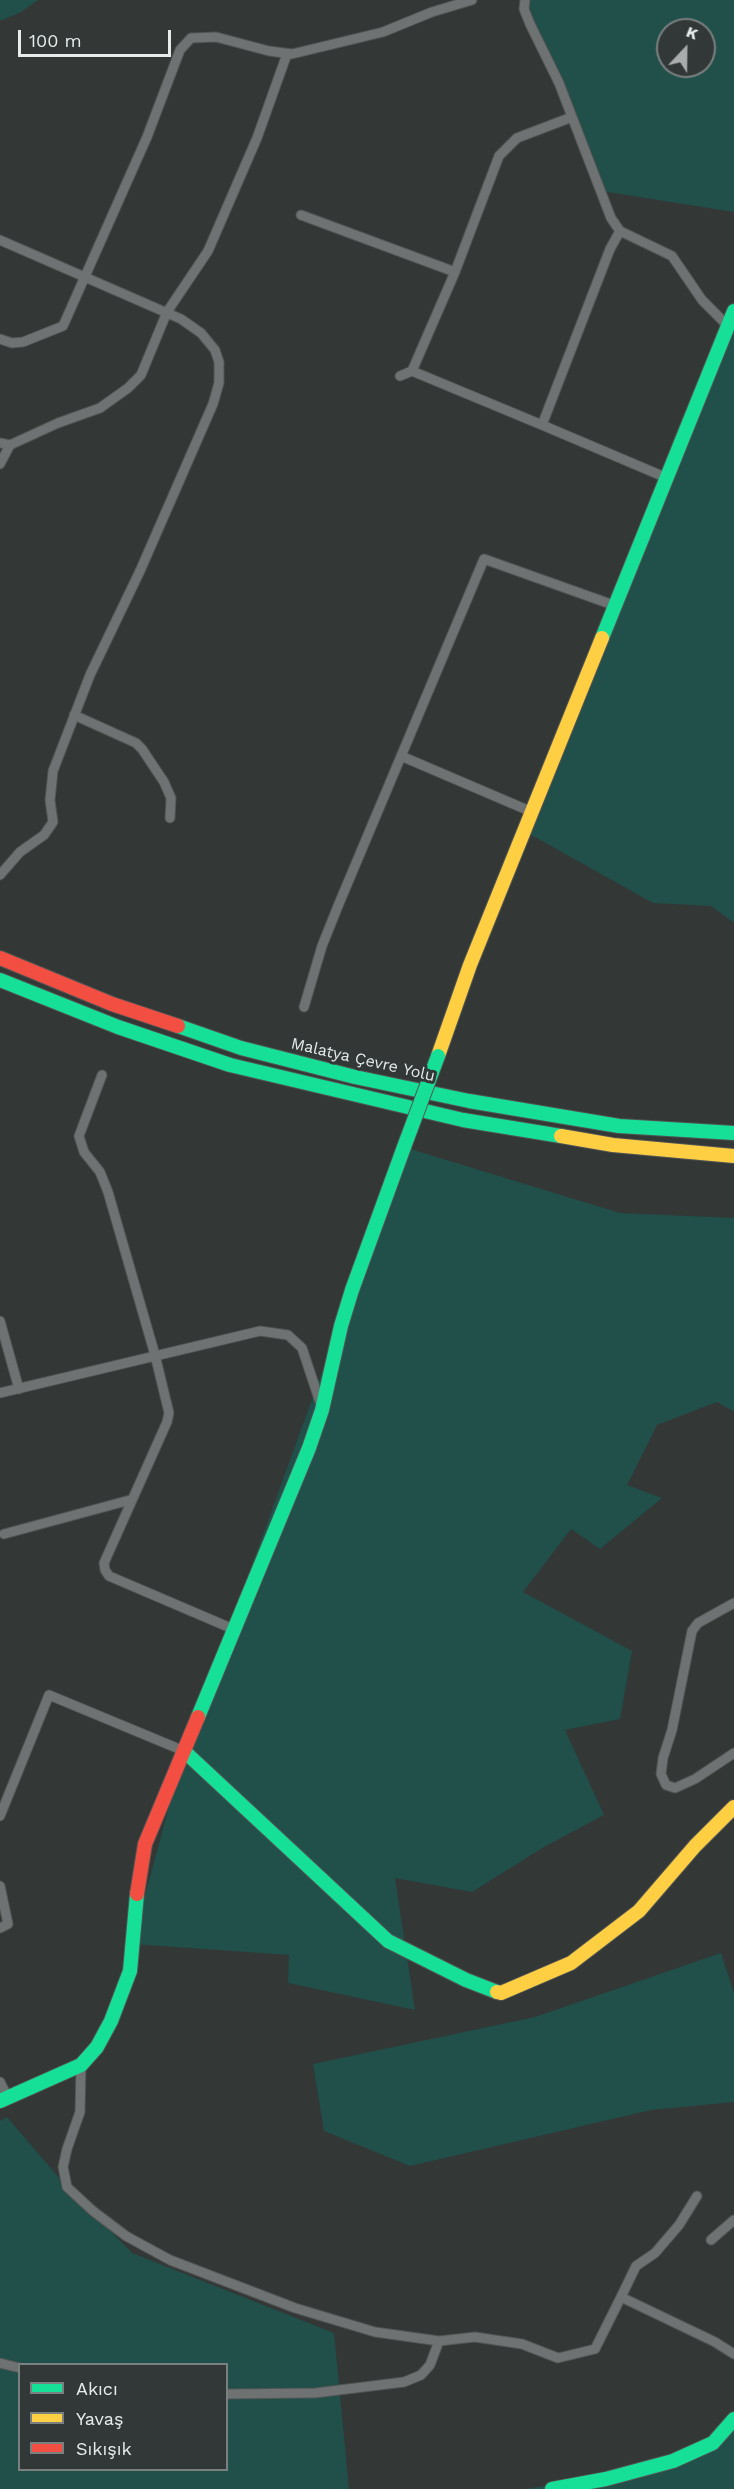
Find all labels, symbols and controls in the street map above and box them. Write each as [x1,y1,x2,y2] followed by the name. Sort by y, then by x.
[21,18,174,56] scale bar
[656,18,716,78] north arrow
[683,22,701,44] text: K
[29,30,82,51] text: 100 m
[289,1034,437,1086] street label: Malatya Çevre Yolu
[18,2363,228,2471] legend
[76,2378,118,2399] text: Akıcı
[76,2408,123,2429] text: Yavaş
[76,2438,132,2459] text: Sıkışık

